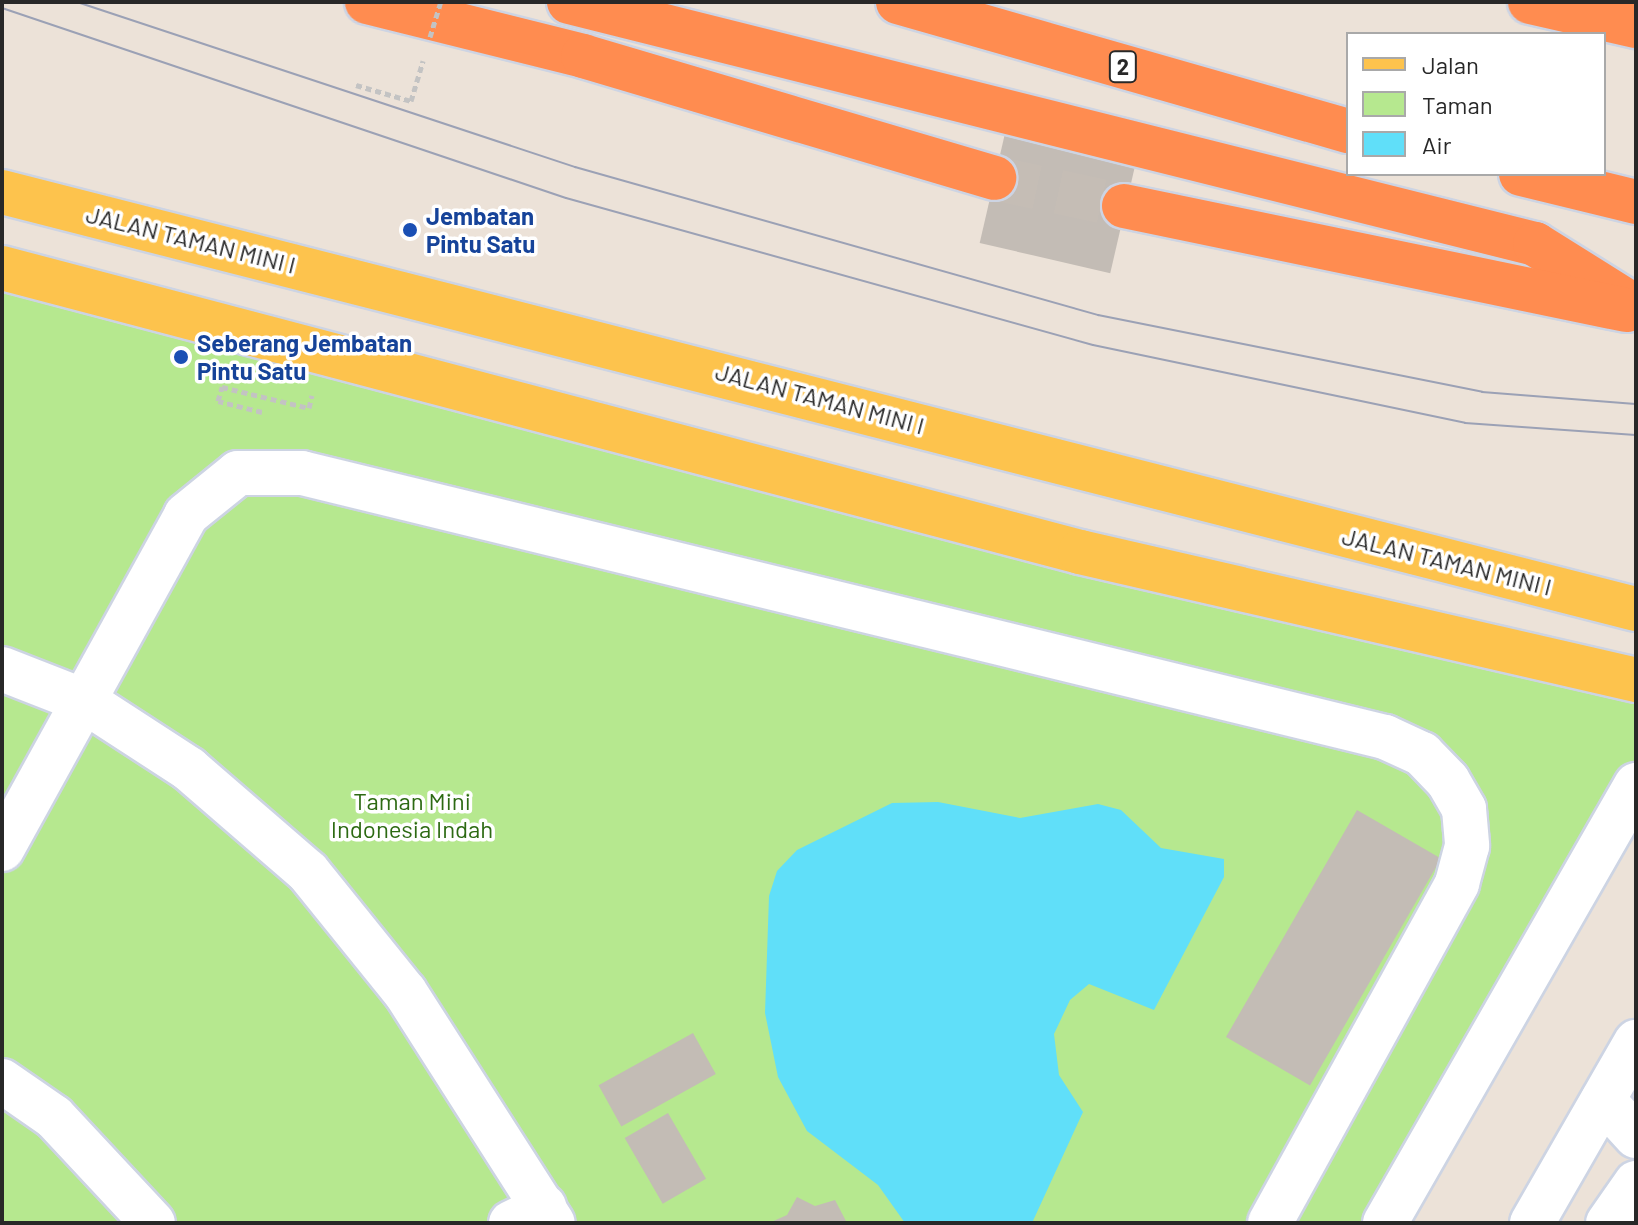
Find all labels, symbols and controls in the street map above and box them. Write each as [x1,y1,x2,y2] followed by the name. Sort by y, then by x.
[1346,32,1606,176] legend
[1107,49,1139,85] road number: 2
[1422,50,1479,79] text: Jalan
[1422,90,1493,119] text: Taman
[1422,130,1451,159] text: Air
[83,199,299,279] street label: JALAN TAMAN MINI I
[426,202,535,258] place label: Jembatan Pintu Satu
[401,221,419,239] marker: Jembatan Pintu Satu
[197,329,412,385] place label: Seberang Jembatan Pintu Satu
[172,348,190,366] marker: Seberang Jembatan Pintu Satu
[712,356,928,440] street label: JALAN TAMAN MINI I
[1339,521,1555,601] street label: JALAN TAMAN MINI I
[331,787,493,843] park label: Taman Mini Indonesia Indah

